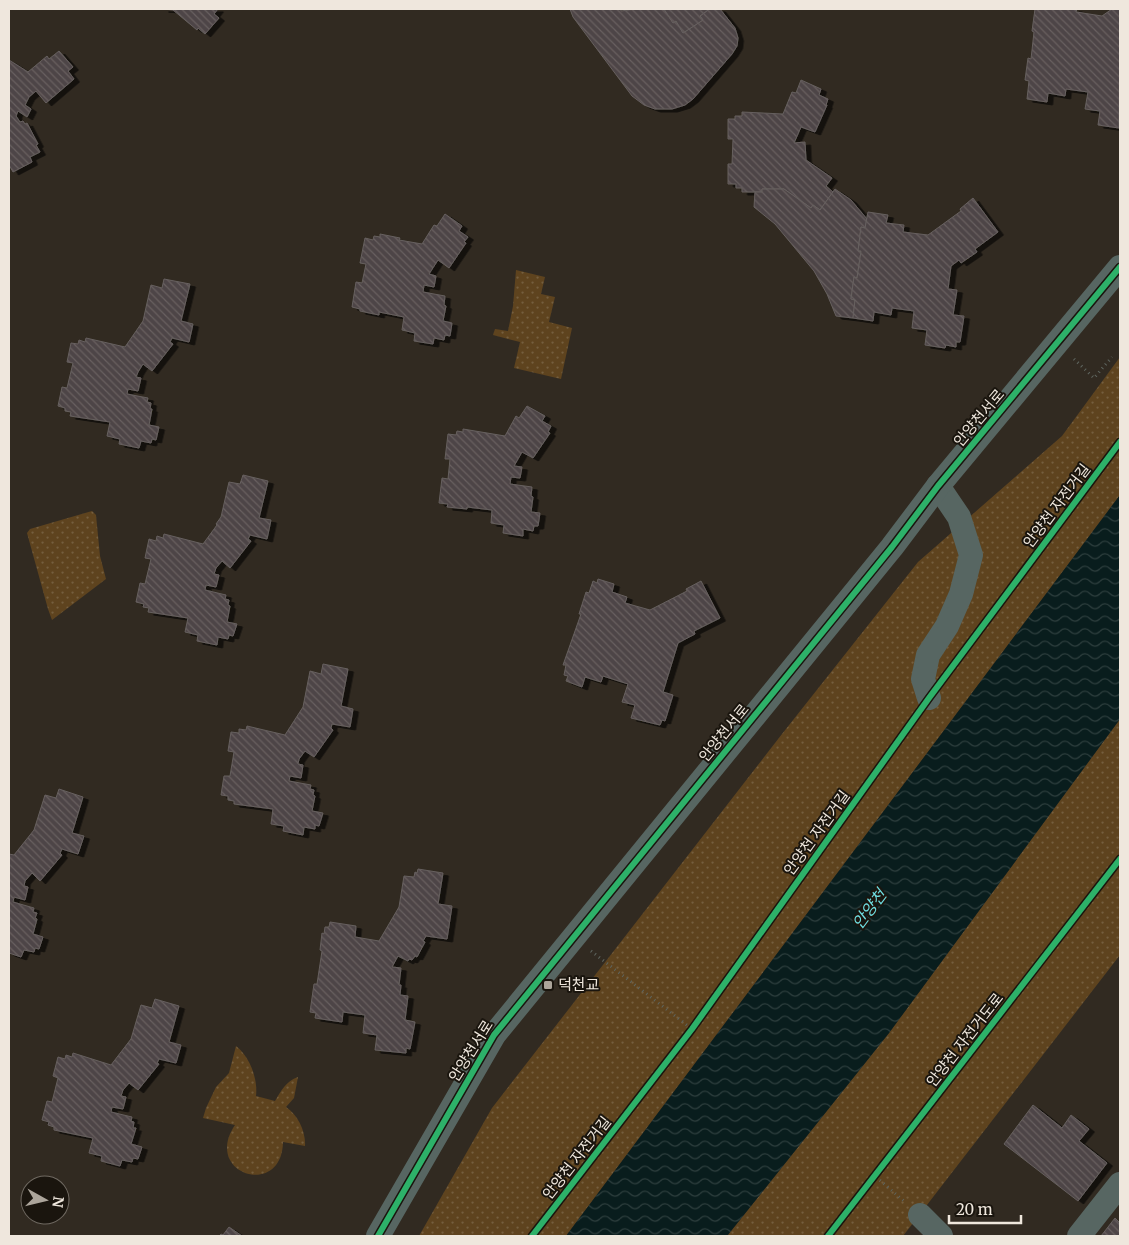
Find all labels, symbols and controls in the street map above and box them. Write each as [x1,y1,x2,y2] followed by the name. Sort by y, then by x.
[949,385,1008,450] street label: 안양천서로
[1019,460,1094,551] street label: 안양천 자전거길
[695,700,753,765] street label: 안양천서로
[779,787,854,879] street label: 안양천 자전거길
[848,884,892,933] water label: 안양천
[558,975,599,994] place label: 덕천교
[542,979,554,991] marker: 덕천교
[922,989,1007,1090] street label: 안양천 자전거도로
[444,1016,497,1085] street label: 안양천서로
[538,1112,615,1203] street label: 안양천 자전거길
[20,1175,70,1225] north arrow
[949,1192,1022,1224] scale bar
[48,1195,68,1209] text: N
[956,1200,993,1219] text: 20 m

